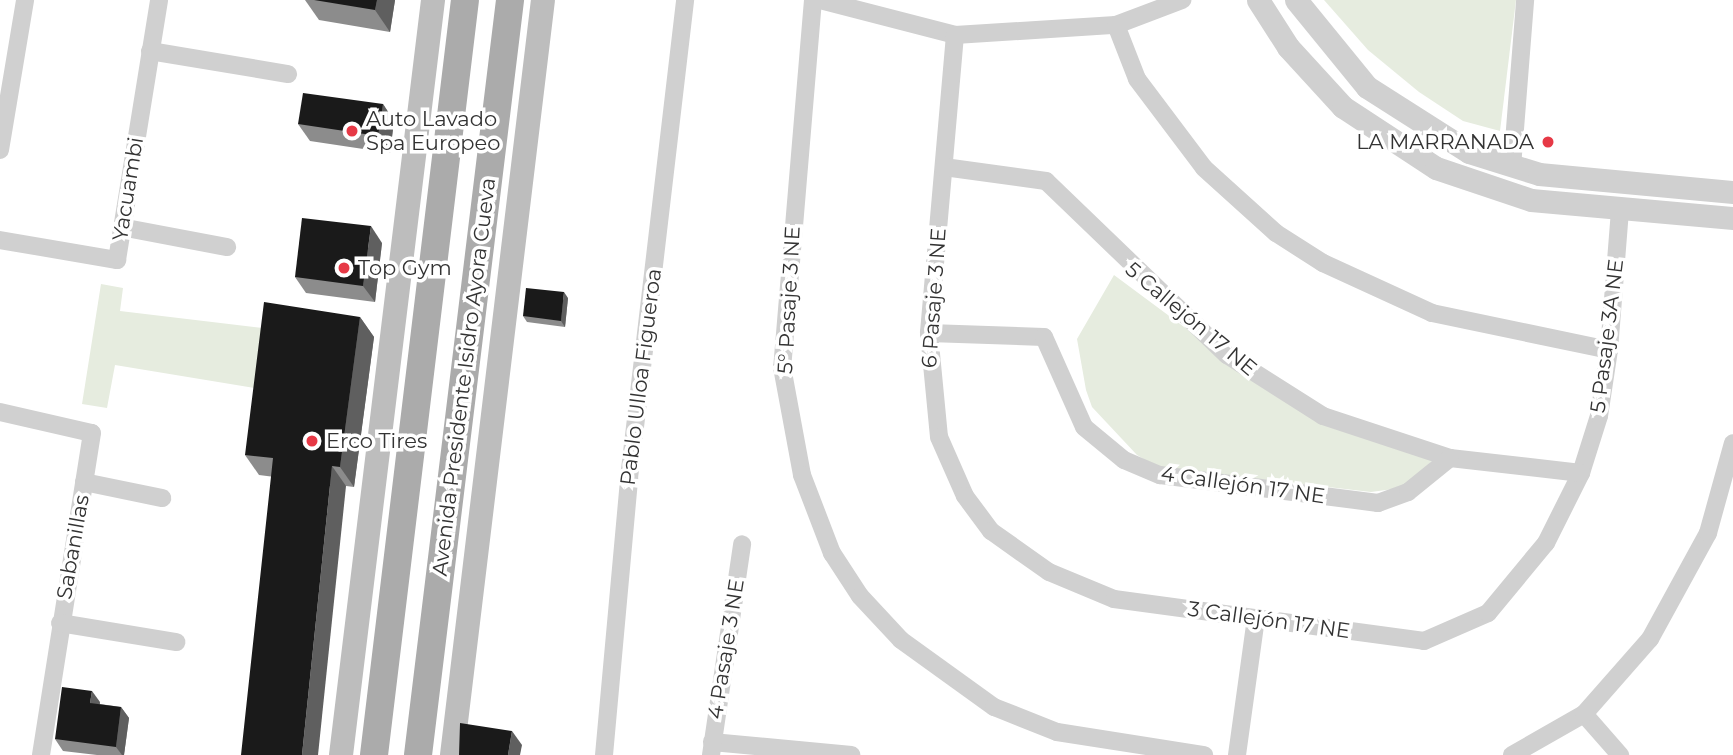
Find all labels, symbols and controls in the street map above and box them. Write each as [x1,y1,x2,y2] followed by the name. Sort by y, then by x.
[366,106,500,156] place label: Auto Lavado Spa Europeo
[344,123,360,139] marker: Auto Lavado Spa Europeo
[1356,129,1534,155] place label: LA MARRANADA
[1540,134,1556,150] marker: LA MARRANADA
[107,135,149,243] street label: Yacuambi
[427,176,501,578] street label: Avenida Presidente Isidro Ayora Cueva
[773,225,805,375] street label: 5° Pasaje 3 NE
[917,227,951,369] street label: 6 Pasaje 3 NE
[358,255,452,281] place label: Top Gym
[1120,257,1262,381] street label: 5 Callejón 17 NE
[1585,258,1629,414] street label: 5 Pasaje 3A NE
[336,260,352,276] marker: Top Gym
[615,267,667,487] street label: Pablo Ulloa Figueroa
[326,428,427,454] place label: Erco Tires
[304,433,320,449] marker: Erco Tires
[1159,461,1327,509] street label: 4 Callejón 17 NE
[51,493,95,601] street label: Sabanillas
[702,577,750,721] street label: 4 Pasaje 3 NE
[1186,596,1352,644] street label: 3 Callejón 17 NE

